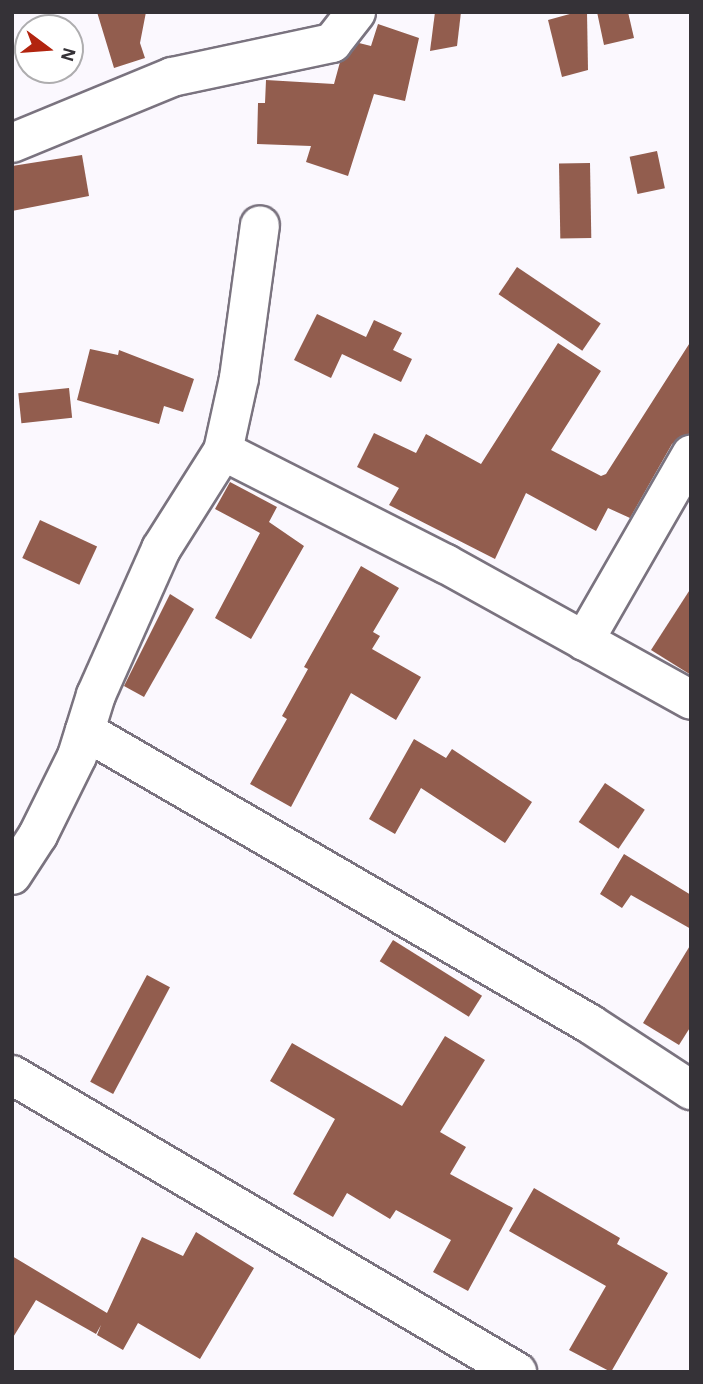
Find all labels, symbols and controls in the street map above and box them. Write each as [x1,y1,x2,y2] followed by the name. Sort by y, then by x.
[14,14,84,84] north arrow
[57,45,79,63] text: N

